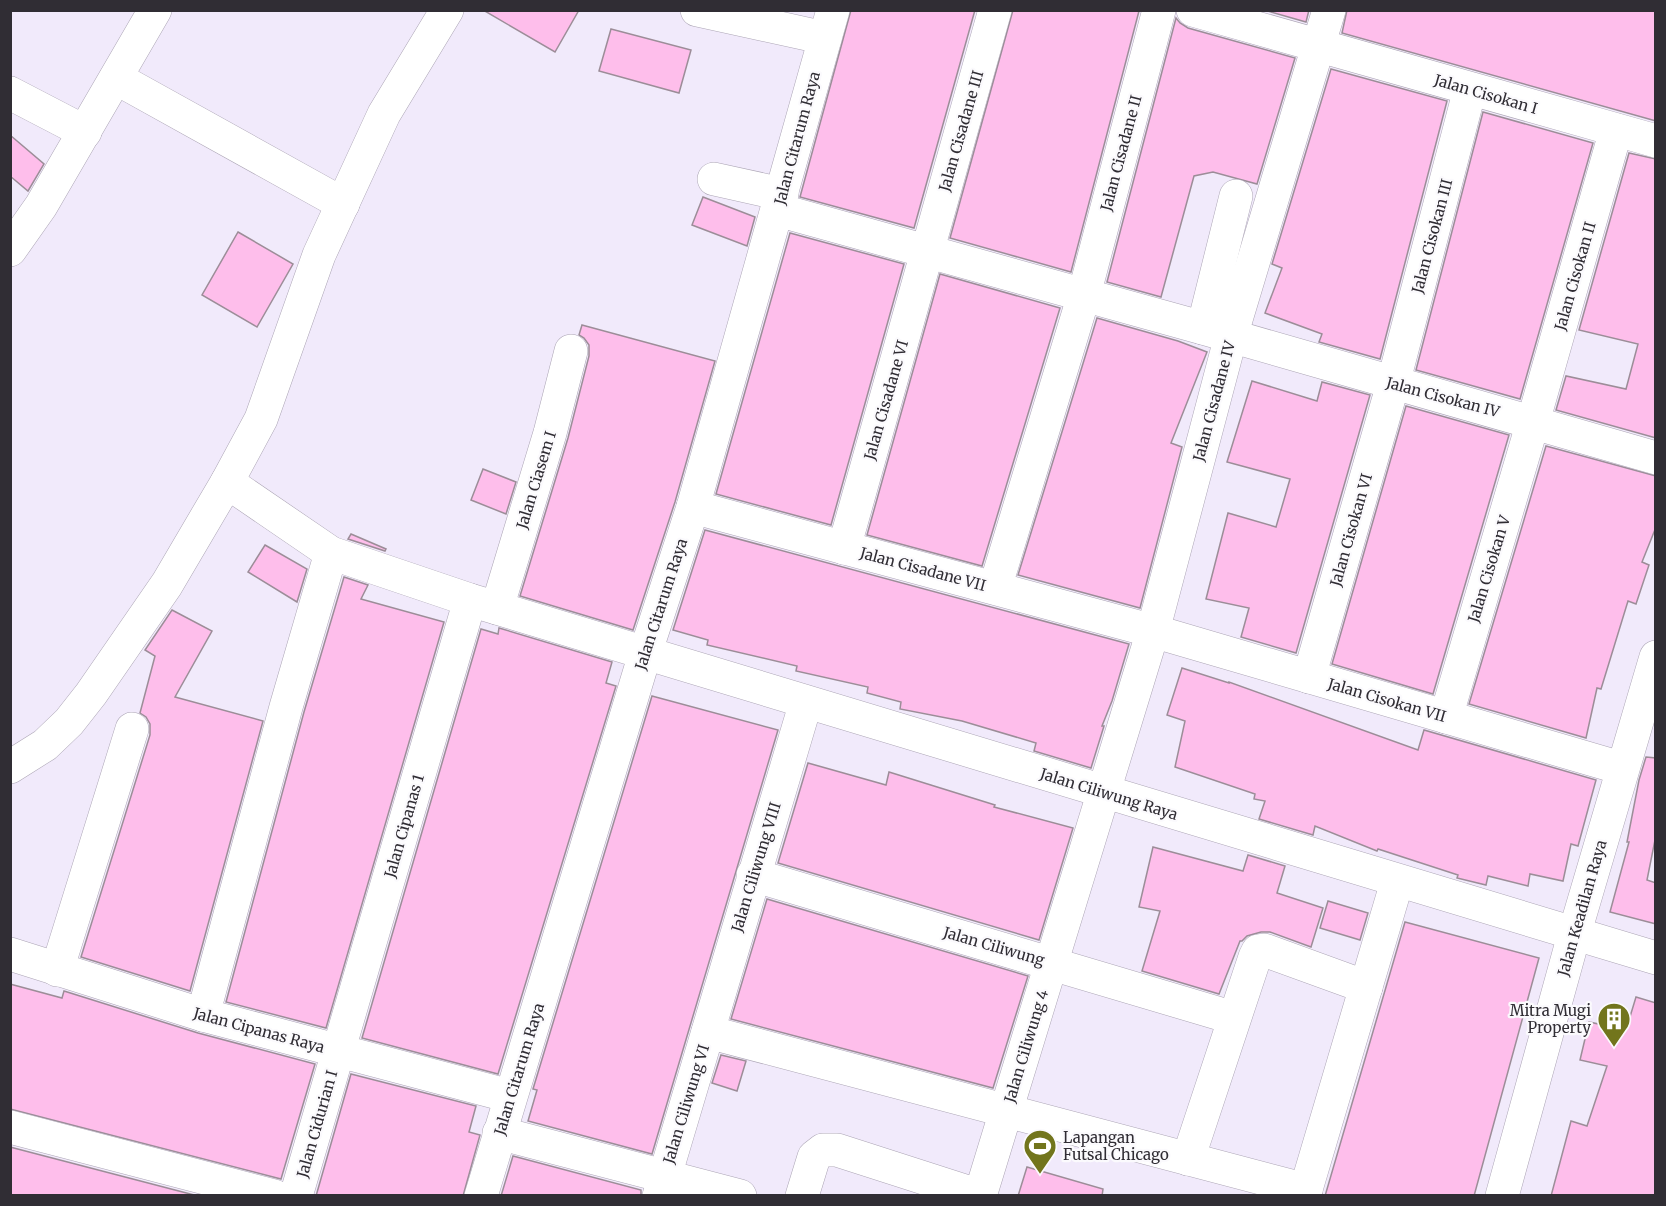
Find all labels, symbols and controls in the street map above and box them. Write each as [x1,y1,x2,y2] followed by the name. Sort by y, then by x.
[934,68,987,195] street label: Jalan Cisadane III
[770,69,824,208] street label: Jalan Citarum Raya
[1431,70,1540,118] street label: Jalan Cisokan I
[1096,93,1146,214] street label: Jalan Cisadane II
[1407,177,1456,296] street label: Jalan Cisokan III
[1550,220,1600,333] street label: Jalan Cisokan II
[860,338,912,463] street label: Jalan Cisadane VI
[1189,338,1239,464] street label: Jalan Cisadane IV
[1383,372,1503,422] street label: Jalan Cisokan IV
[512,429,560,532] street label: Jalan Ciasem I
[1326,471,1376,590] street label: Jalan Cisokan VI
[1463,512,1515,626] street label: Jalan Cisokan V
[630,536,691,673] street label: Jalan Citarum Raya
[857,543,988,595] street label: Jalan Cisadane VII
[1325,674,1448,726] street label: Jalan Cisokan VII
[1037,764,1180,824] street label: Jalan Ciliwung Raya
[380,772,428,881] street label: Jalan Cipanas 1
[727,800,785,935] street label: Jalan Ciliwung VIII
[1553,838,1611,979] street label: Jalan Keadilan Raya
[940,922,1047,970] street label: Jalan Ciliwung
[999,987,1052,1106] street label: Jalan Ciliwung 4
[490,1001,548,1138] street label: Jalan Citarum Raya
[1510,1001,1591,1037] place label: Mitra Mugi Property
[1596,1001,1632,1048] building icon: Mitra Mugi Property
[190,1003,327,1057] street label: Jalan Cipanas Raya
[659,1042,713,1167] street label: Jalan Ciliwung VI
[292,1068,341,1181] street label: Jalan Cidurian I
[1022,1128,1058,1175] sports icon: Lapangan Futsal Chicago
[1063,1128,1169,1164] place label: Lapangan Futsal Chicago

